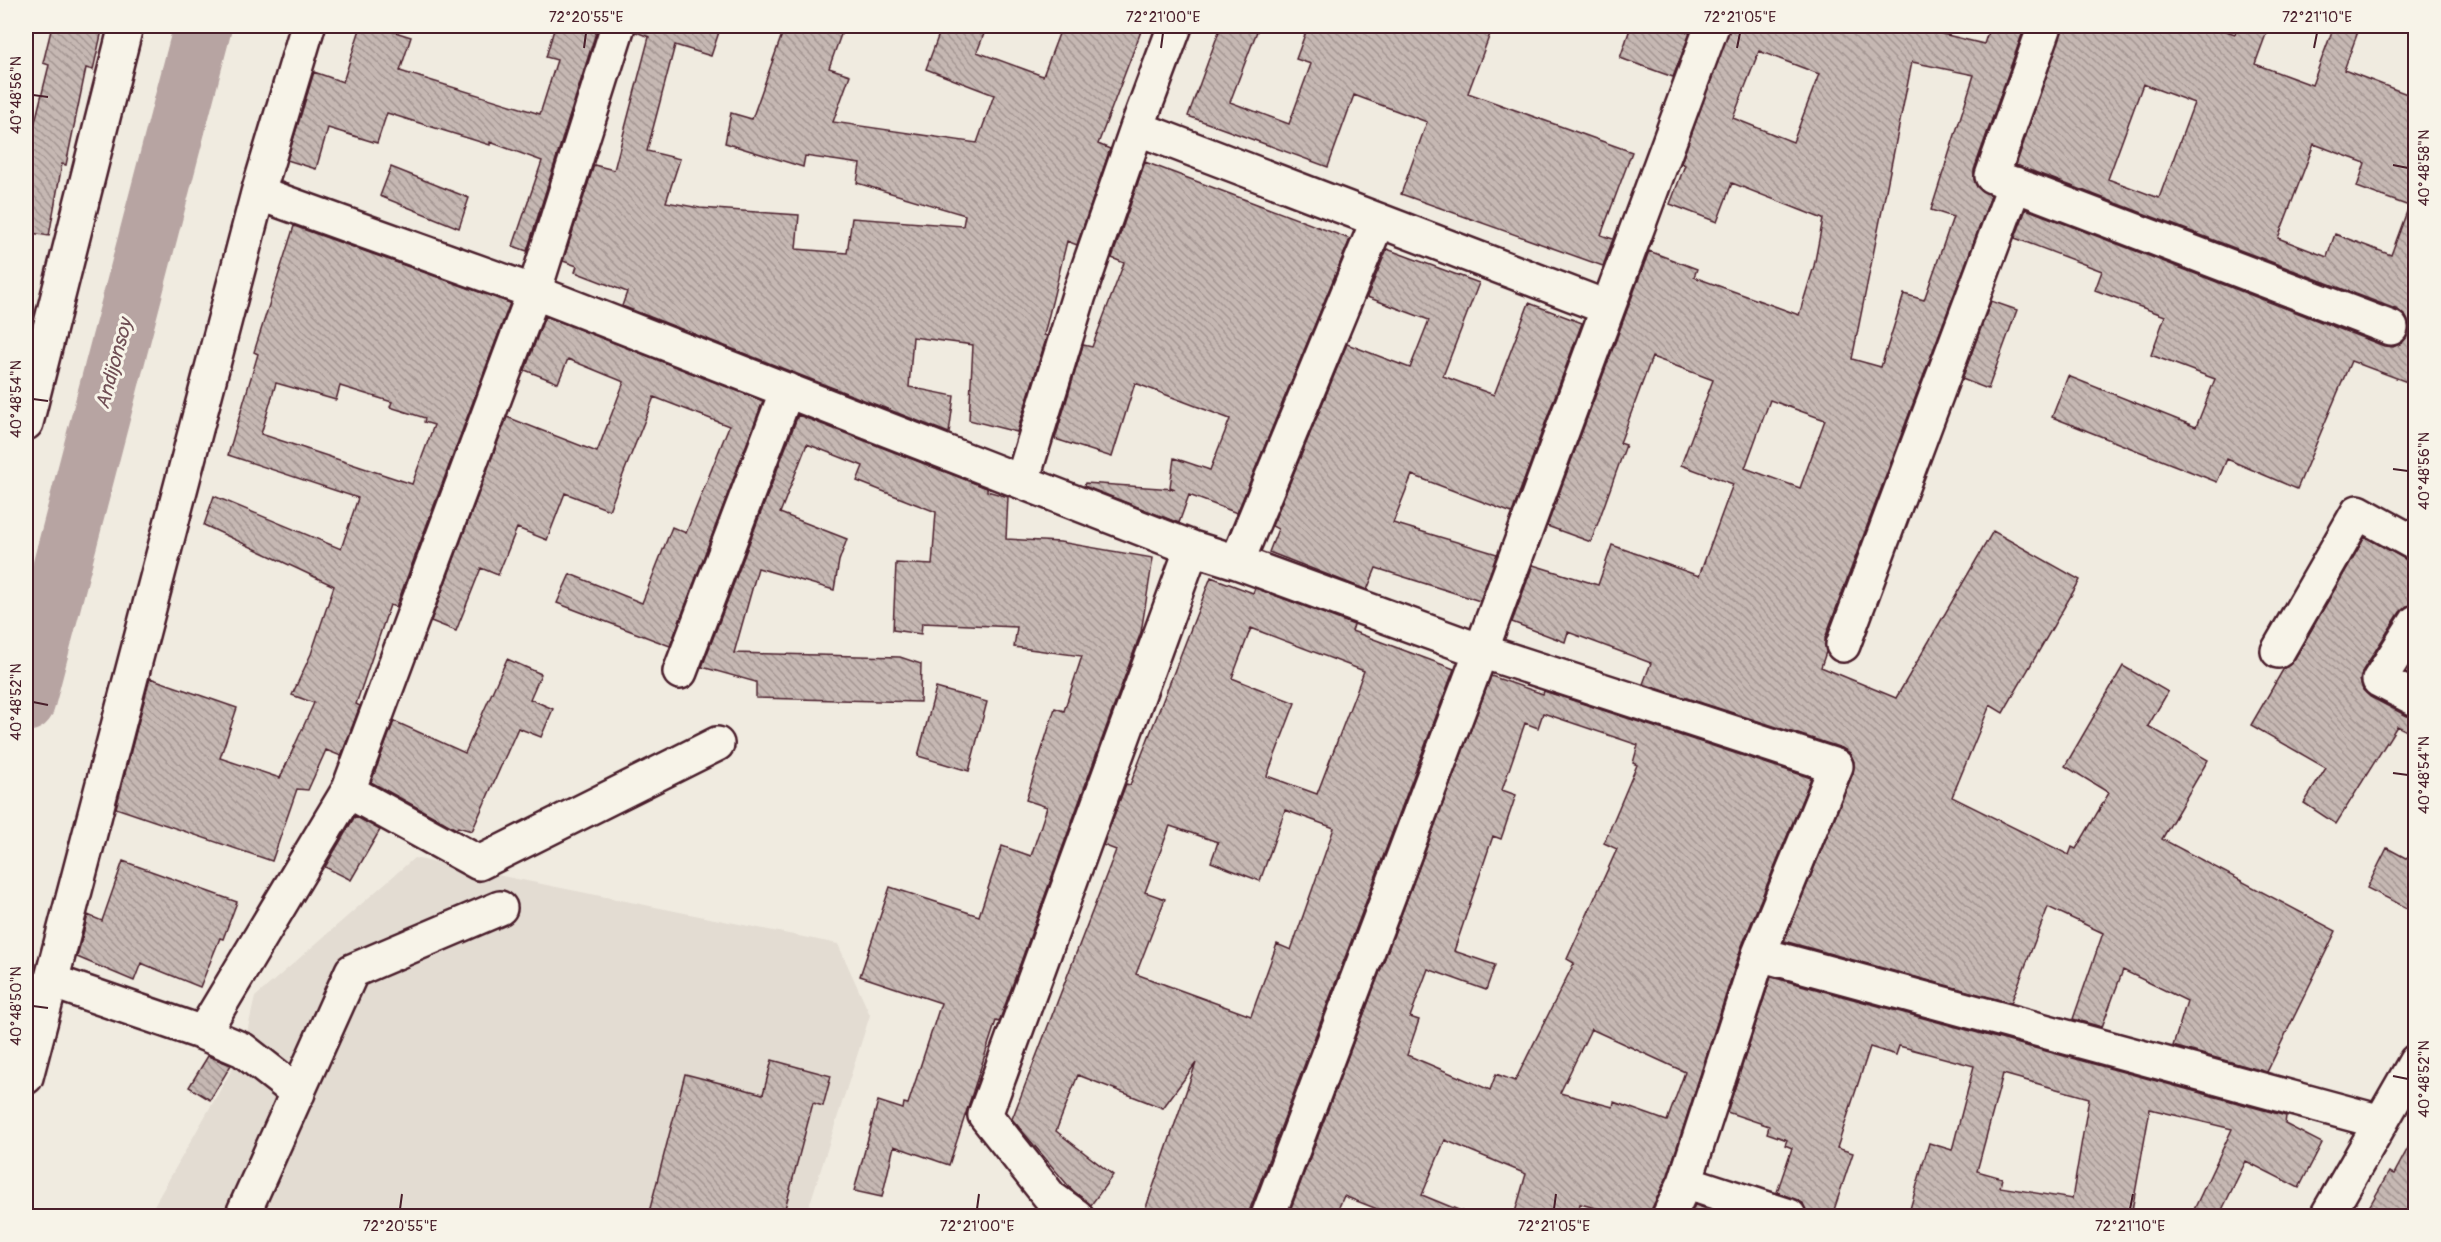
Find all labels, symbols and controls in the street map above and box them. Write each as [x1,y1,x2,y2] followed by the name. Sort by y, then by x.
[549,8,624,27] text: 72°20'55"E
[1126,8,1200,27] text: 72°21'00"E
[1704,8,1776,27] text: 72°21'05"E
[2282,8,2352,27] text: 72°21'10"E
[7,56,26,134] text: 40°48'56"N
[2415,130,2434,206] text: 40°48'58"N
[90,314,139,412] water label: Andijonsoy
[7,360,26,438] text: 40°48'54"N
[2415,432,2434,510] text: 40°48'56"N
[7,663,26,741] text: 40°48'52"N
[2415,736,2434,814] text: 40°48'54"N
[7,966,26,1046] text: 40°48'50"N
[2415,1040,2434,1118] text: 40°48'52"N
[363,1217,438,1236] text: 72°20'55"E
[940,1217,1014,1236] text: 72°21'00"E
[1518,1217,1590,1236] text: 72°21'05"E
[2095,1217,2165,1236] text: 72°21'10"E

